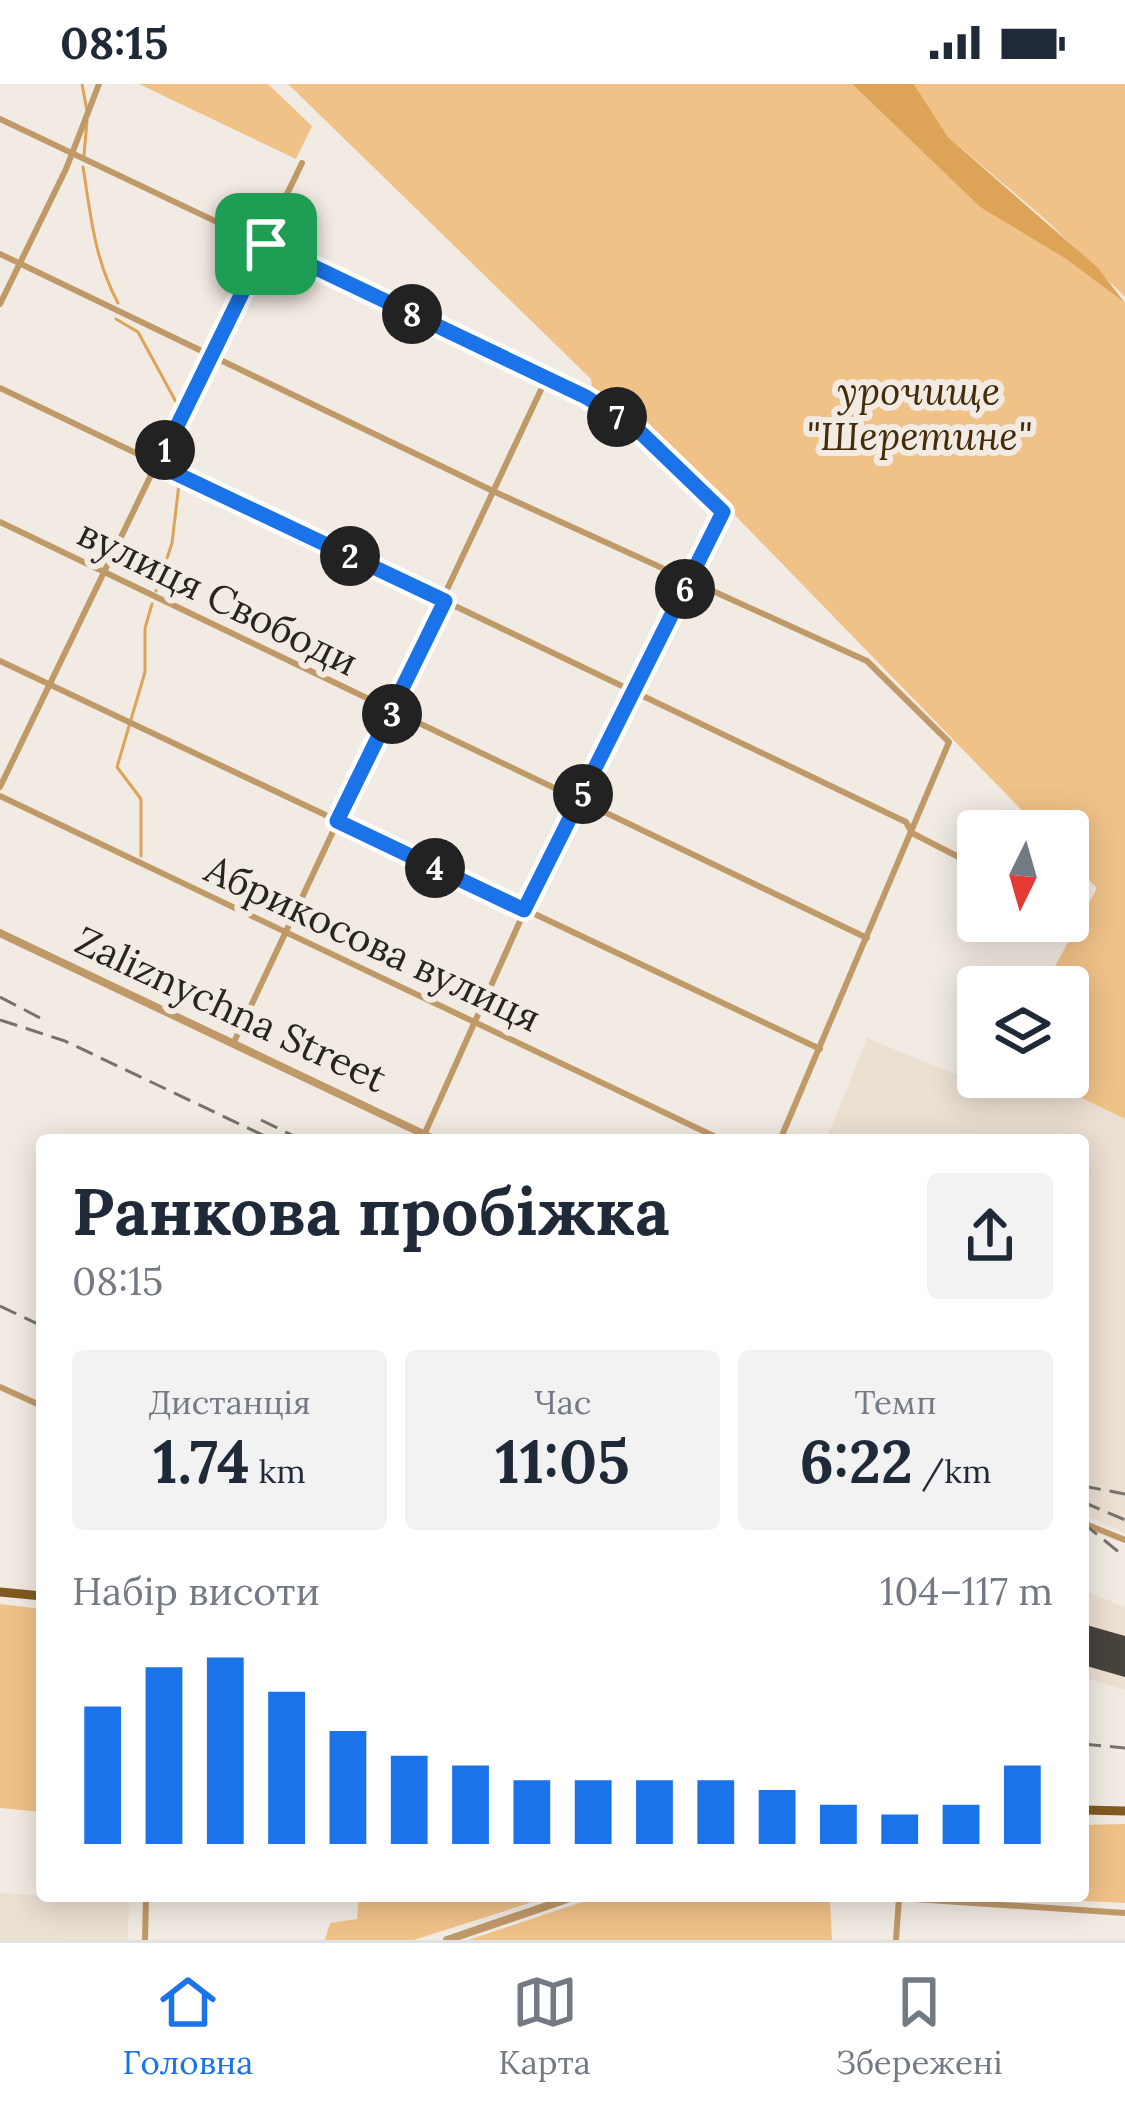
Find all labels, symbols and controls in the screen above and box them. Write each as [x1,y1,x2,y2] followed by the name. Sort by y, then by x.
[60,14,168,71] text: 08:15
[215,193,317,295] pin
[233,211,299,277] icon: arrive
[382,284,442,344] pin: 8
[403,293,421,335] text: 8
[806,366,1032,461] park label: урочище "Шеретине"
[587,387,647,447] pin: 7
[609,396,625,438] text: 7
[135,420,195,480] pin: 1
[158,429,172,471] text: 1
[70,508,366,686] street label: вулиця Свободи
[320,526,380,586] pin: 2
[341,535,359,577] text: 2
[655,559,715,619] pin: 6
[676,568,694,610] text: 6
[362,684,422,744] pin: 3
[383,693,401,735] text: 3
[553,764,613,824] pin: 5
[574,773,592,815] text: 5
[957,810,1089,942] north arrow
[957,810,1089,1098] map controls
[405,838,465,898] pin: 4
[196,843,549,1043] street label: Абрикосова вулиця
[426,847,444,889] text: 4
[67,915,395,1103] street label: Zaliznychna Street
[957,966,1089,1098] button: layers
[72,1169,670,1253] text: Ранкова пробіжка
[927,1173,1053,1299] button: share
[72,1256,163,1306] text: 08:15
[148,1381,311,1423] text: Дистанція
[534,1381,591,1423] text: Час
[854,1381,937,1423] text: Темп
[153,1423,250,1499] text: 1.74
[495,1423,630,1499] text: 11:05
[799,1423,913,1499] text: 6:22
[250,1450,306,1492] text: km
[913,1450,992,1492] text: /km
[72,1566,320,1616] text: Набір висоти
[880,1566,1053,1616] text: 104–117 m
[122,1969,253,2083] tab: Головна
[498,1969,591,2083] tab: Карта
[836,1969,1003,2083] tab: Збережені

